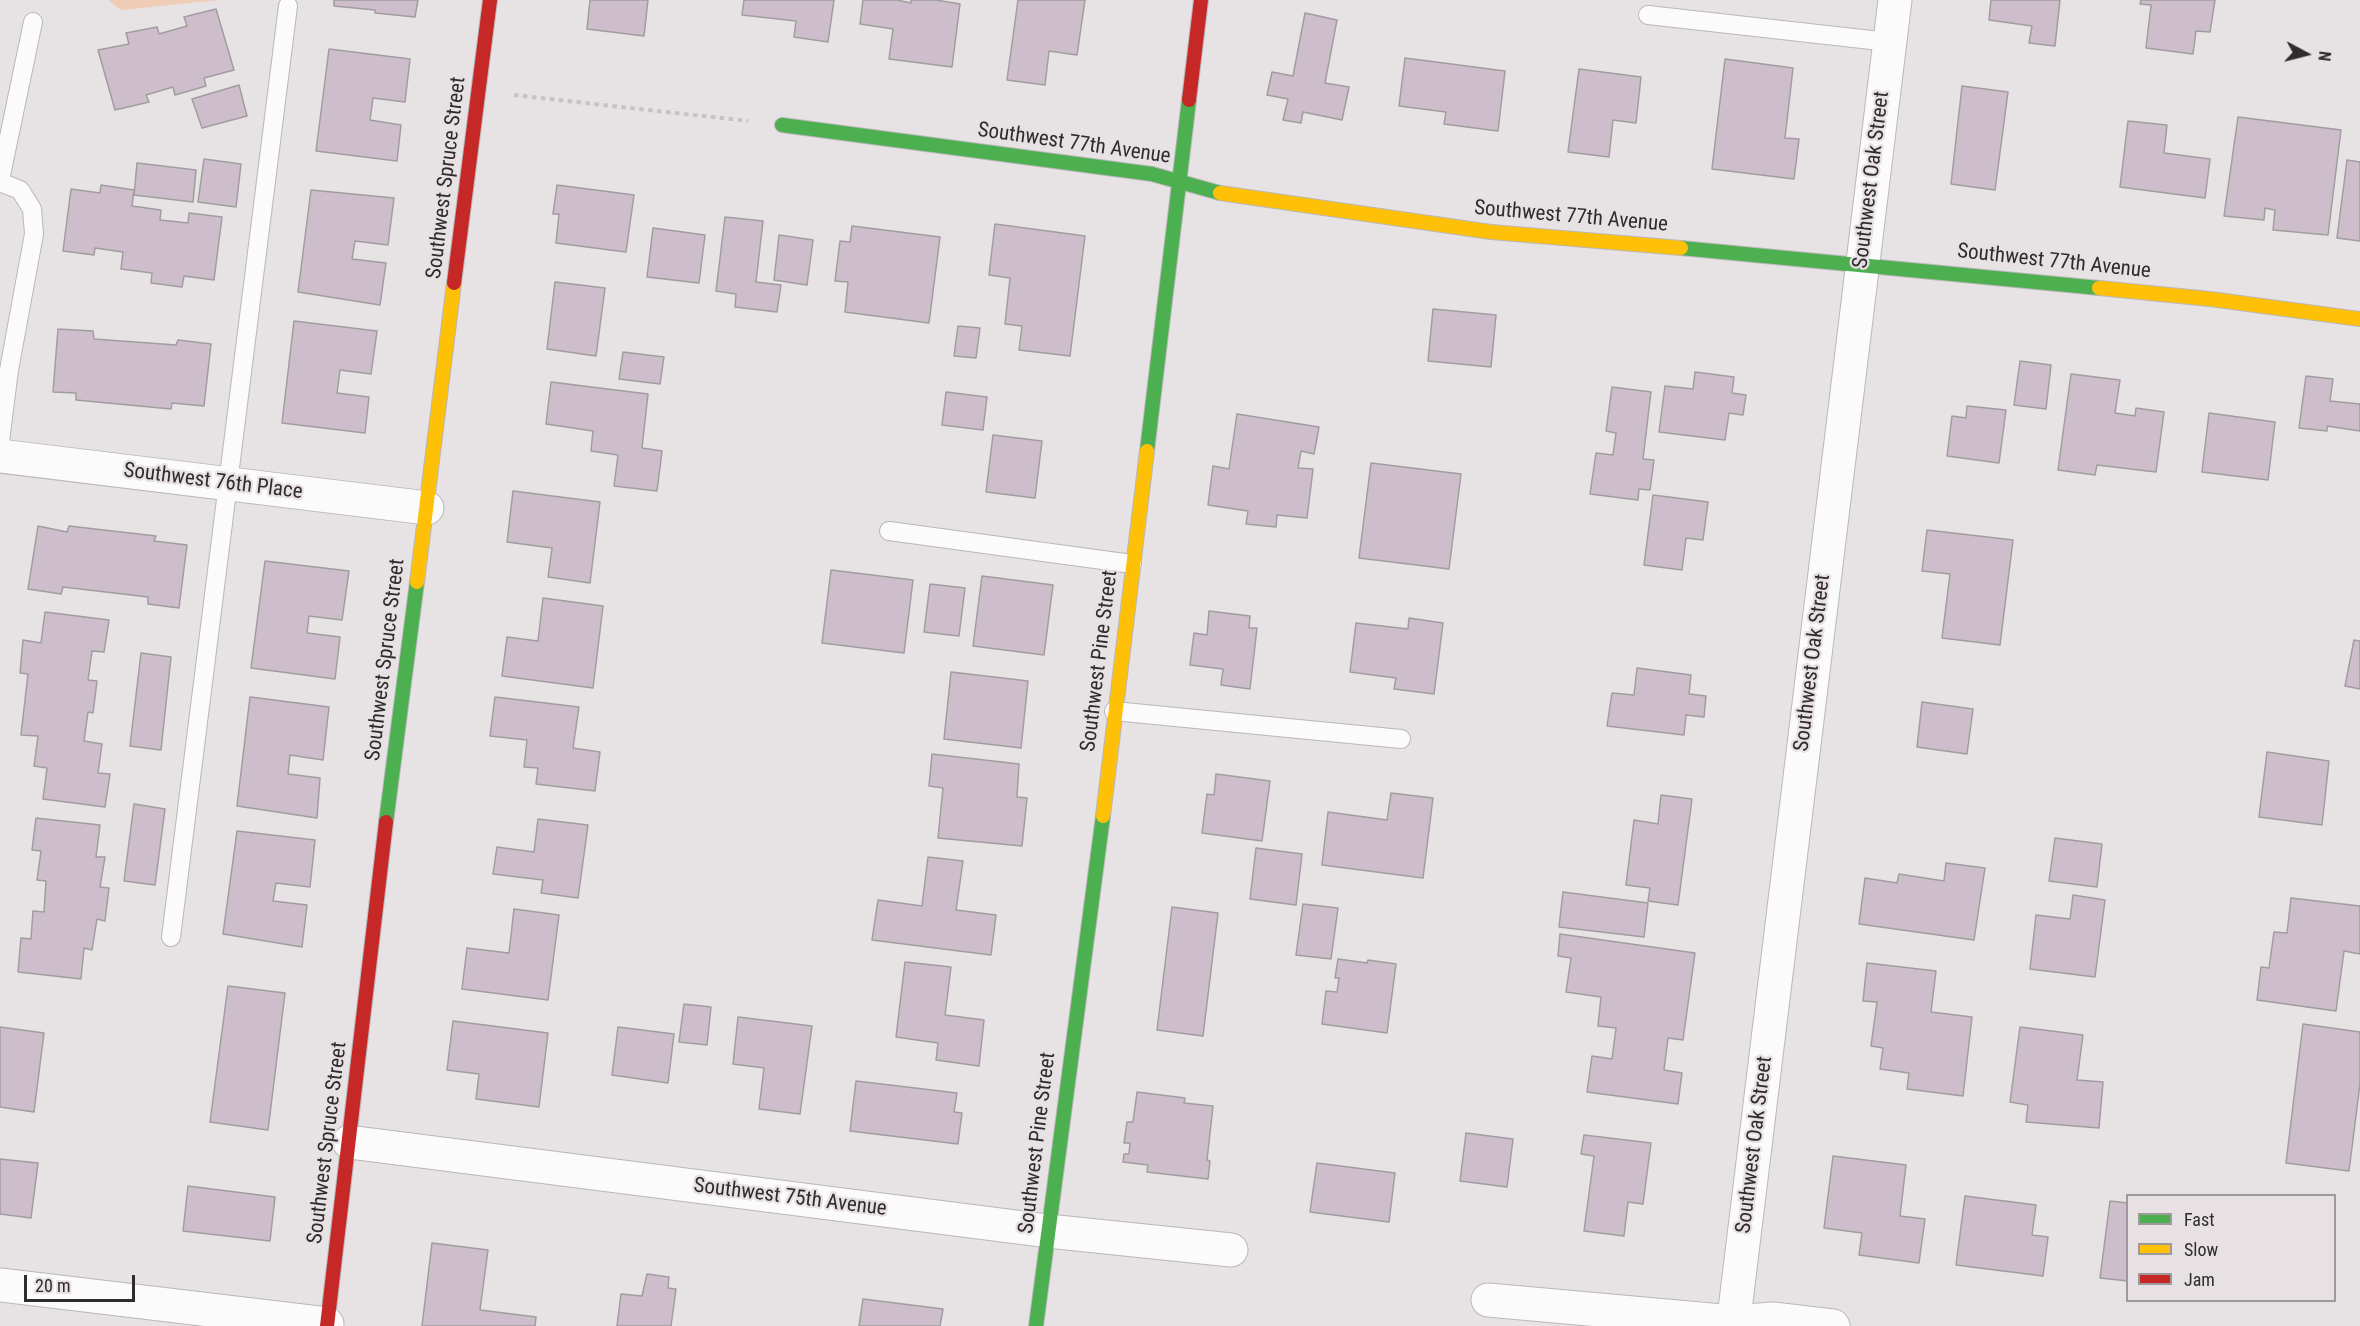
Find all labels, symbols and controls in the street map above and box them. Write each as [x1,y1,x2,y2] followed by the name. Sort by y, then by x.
[2276,24,2336,84] north arrow
[2314,50,2334,62] text: N
[422,76,472,280] street label: Southwest Spruce Street
[1849,90,1895,270] street label: Southwest Oak Street
[976,118,1172,170] street label: Southwest 77th Avenue
[1473,196,1669,238] street label: Southwest 77th Avenue
[1956,239,2152,285] street label: Southwest 77th Avenue
[122,459,304,505] street label: Southwest 76th Place
[361,558,411,762] street label: Southwest Spruce Street
[1076,569,1124,753] street label: Southwest Pine Street
[1790,573,1836,753] street label: Southwest Oak Street
[303,1041,353,1245] street label: Southwest Spruce Street
[1014,1051,1062,1235] street label: Southwest Pine Street
[1732,1055,1778,1235] street label: Southwest Oak Street
[692,1174,888,1222] street label: Southwest 75th Avenue
[2126,1194,2336,1302] legend
[2184,1209,2215,1230] text: Fast
[2184,1239,2218,1260] text: Slow
[27,1263,138,1301] scale bar
[2184,1269,2215,1290] text: Jam
[35,1275,70,1296] text: 20 m

